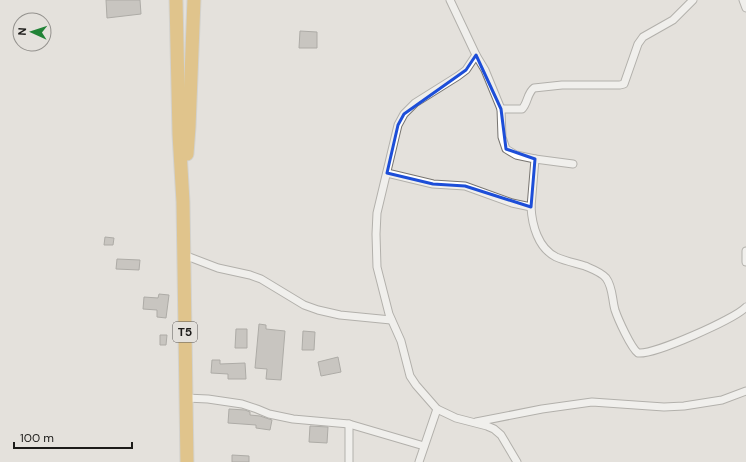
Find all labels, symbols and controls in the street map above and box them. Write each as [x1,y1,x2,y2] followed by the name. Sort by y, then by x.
[12,12,52,52] north arrow
[15,27,29,36] text: N
[173,322,197,342] road number: T5
[14,424,132,450] scale bar
[20,430,54,446] text: 100 m

